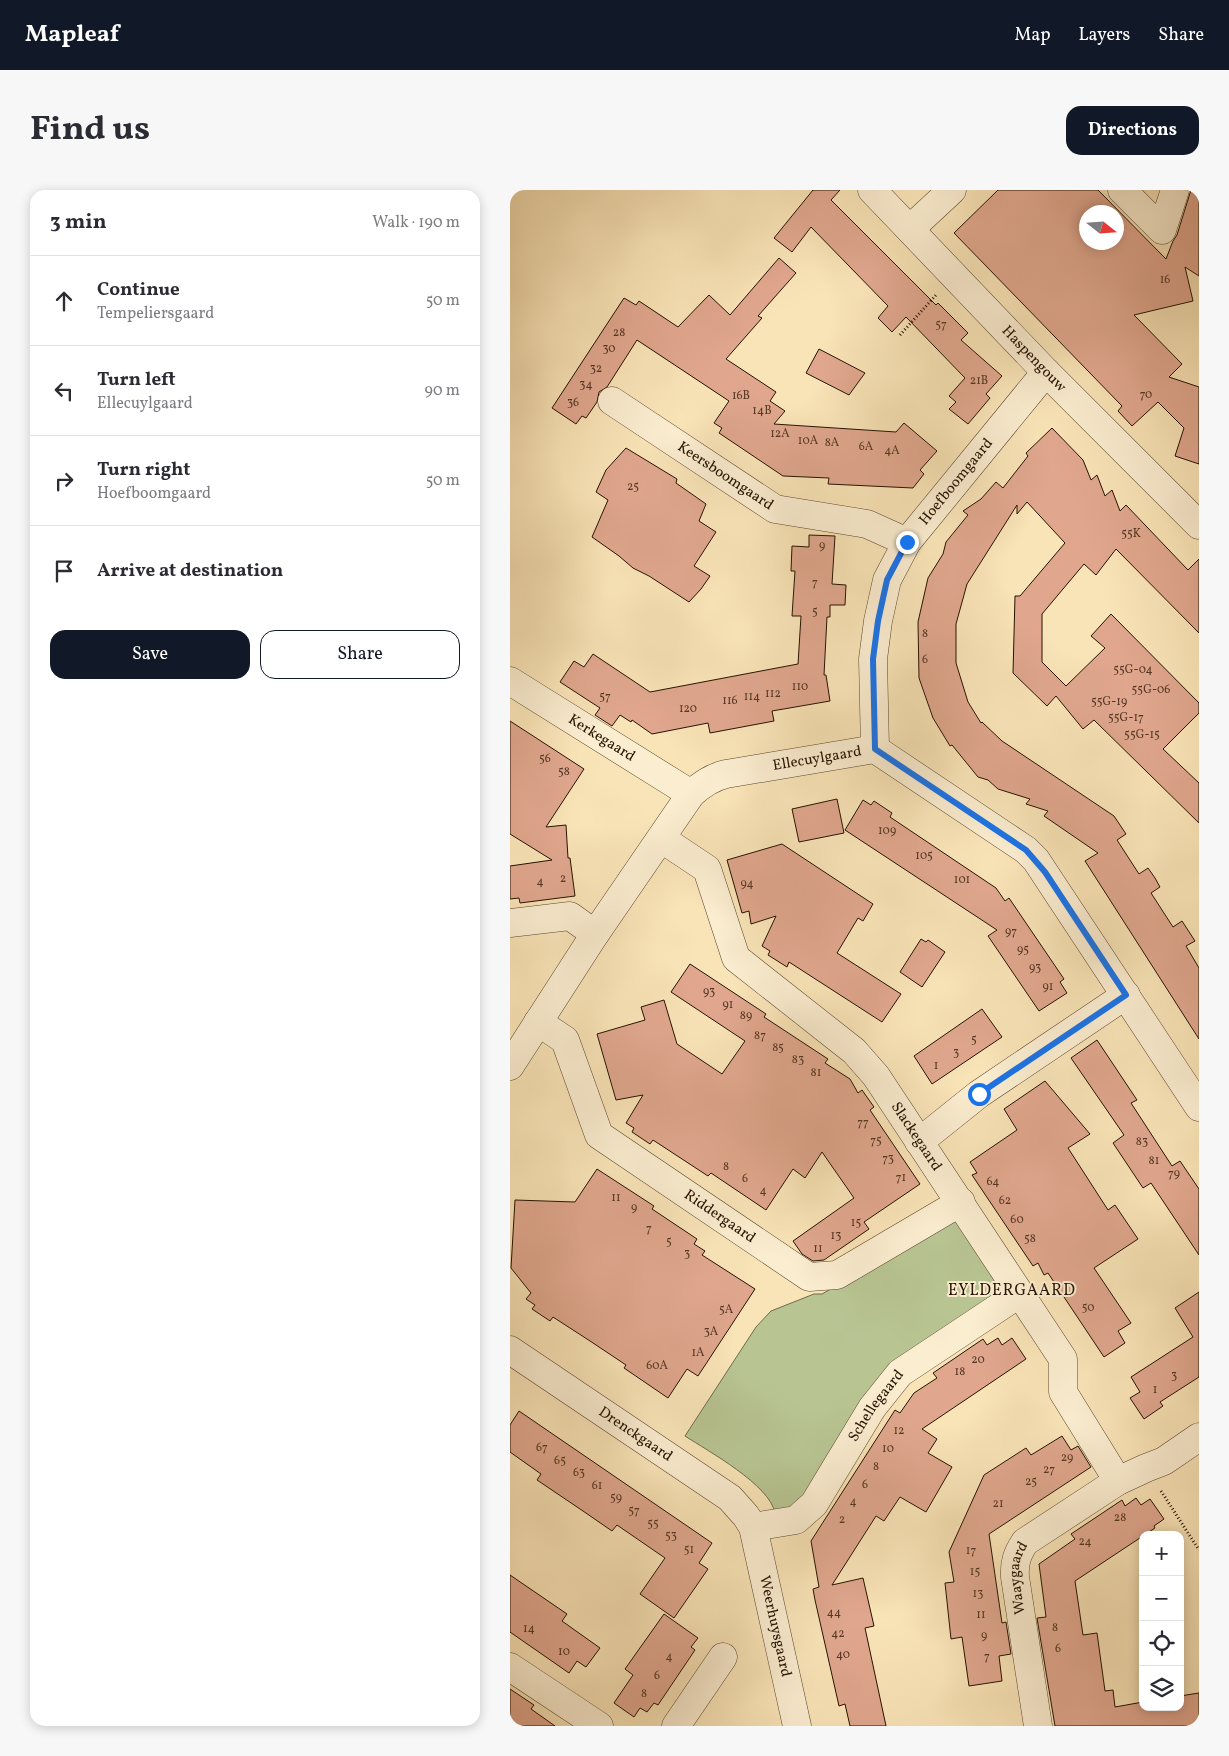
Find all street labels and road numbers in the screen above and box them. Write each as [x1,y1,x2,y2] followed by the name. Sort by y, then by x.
[997,321,1071,397] street label: Haspengouw
[914,434,998,530] street label: Hoefboomgaard
[673,437,778,516] street label: Keersboomgaard
[564,709,639,767] street label: Kerkegaard
[771,741,863,776] street label: Ellecuylgaard
[886,1098,947,1175] street label: Slackegaard
[680,1185,760,1248] street label: Riddergaard
[843,1365,909,1446] street label: Schellegaard
[594,1402,677,1467] street label: Drenckgaard
[1004,1538,1033,1616] street label: Waaygaard
[754,1574,796,1679] street label: Weerhuysgaard

